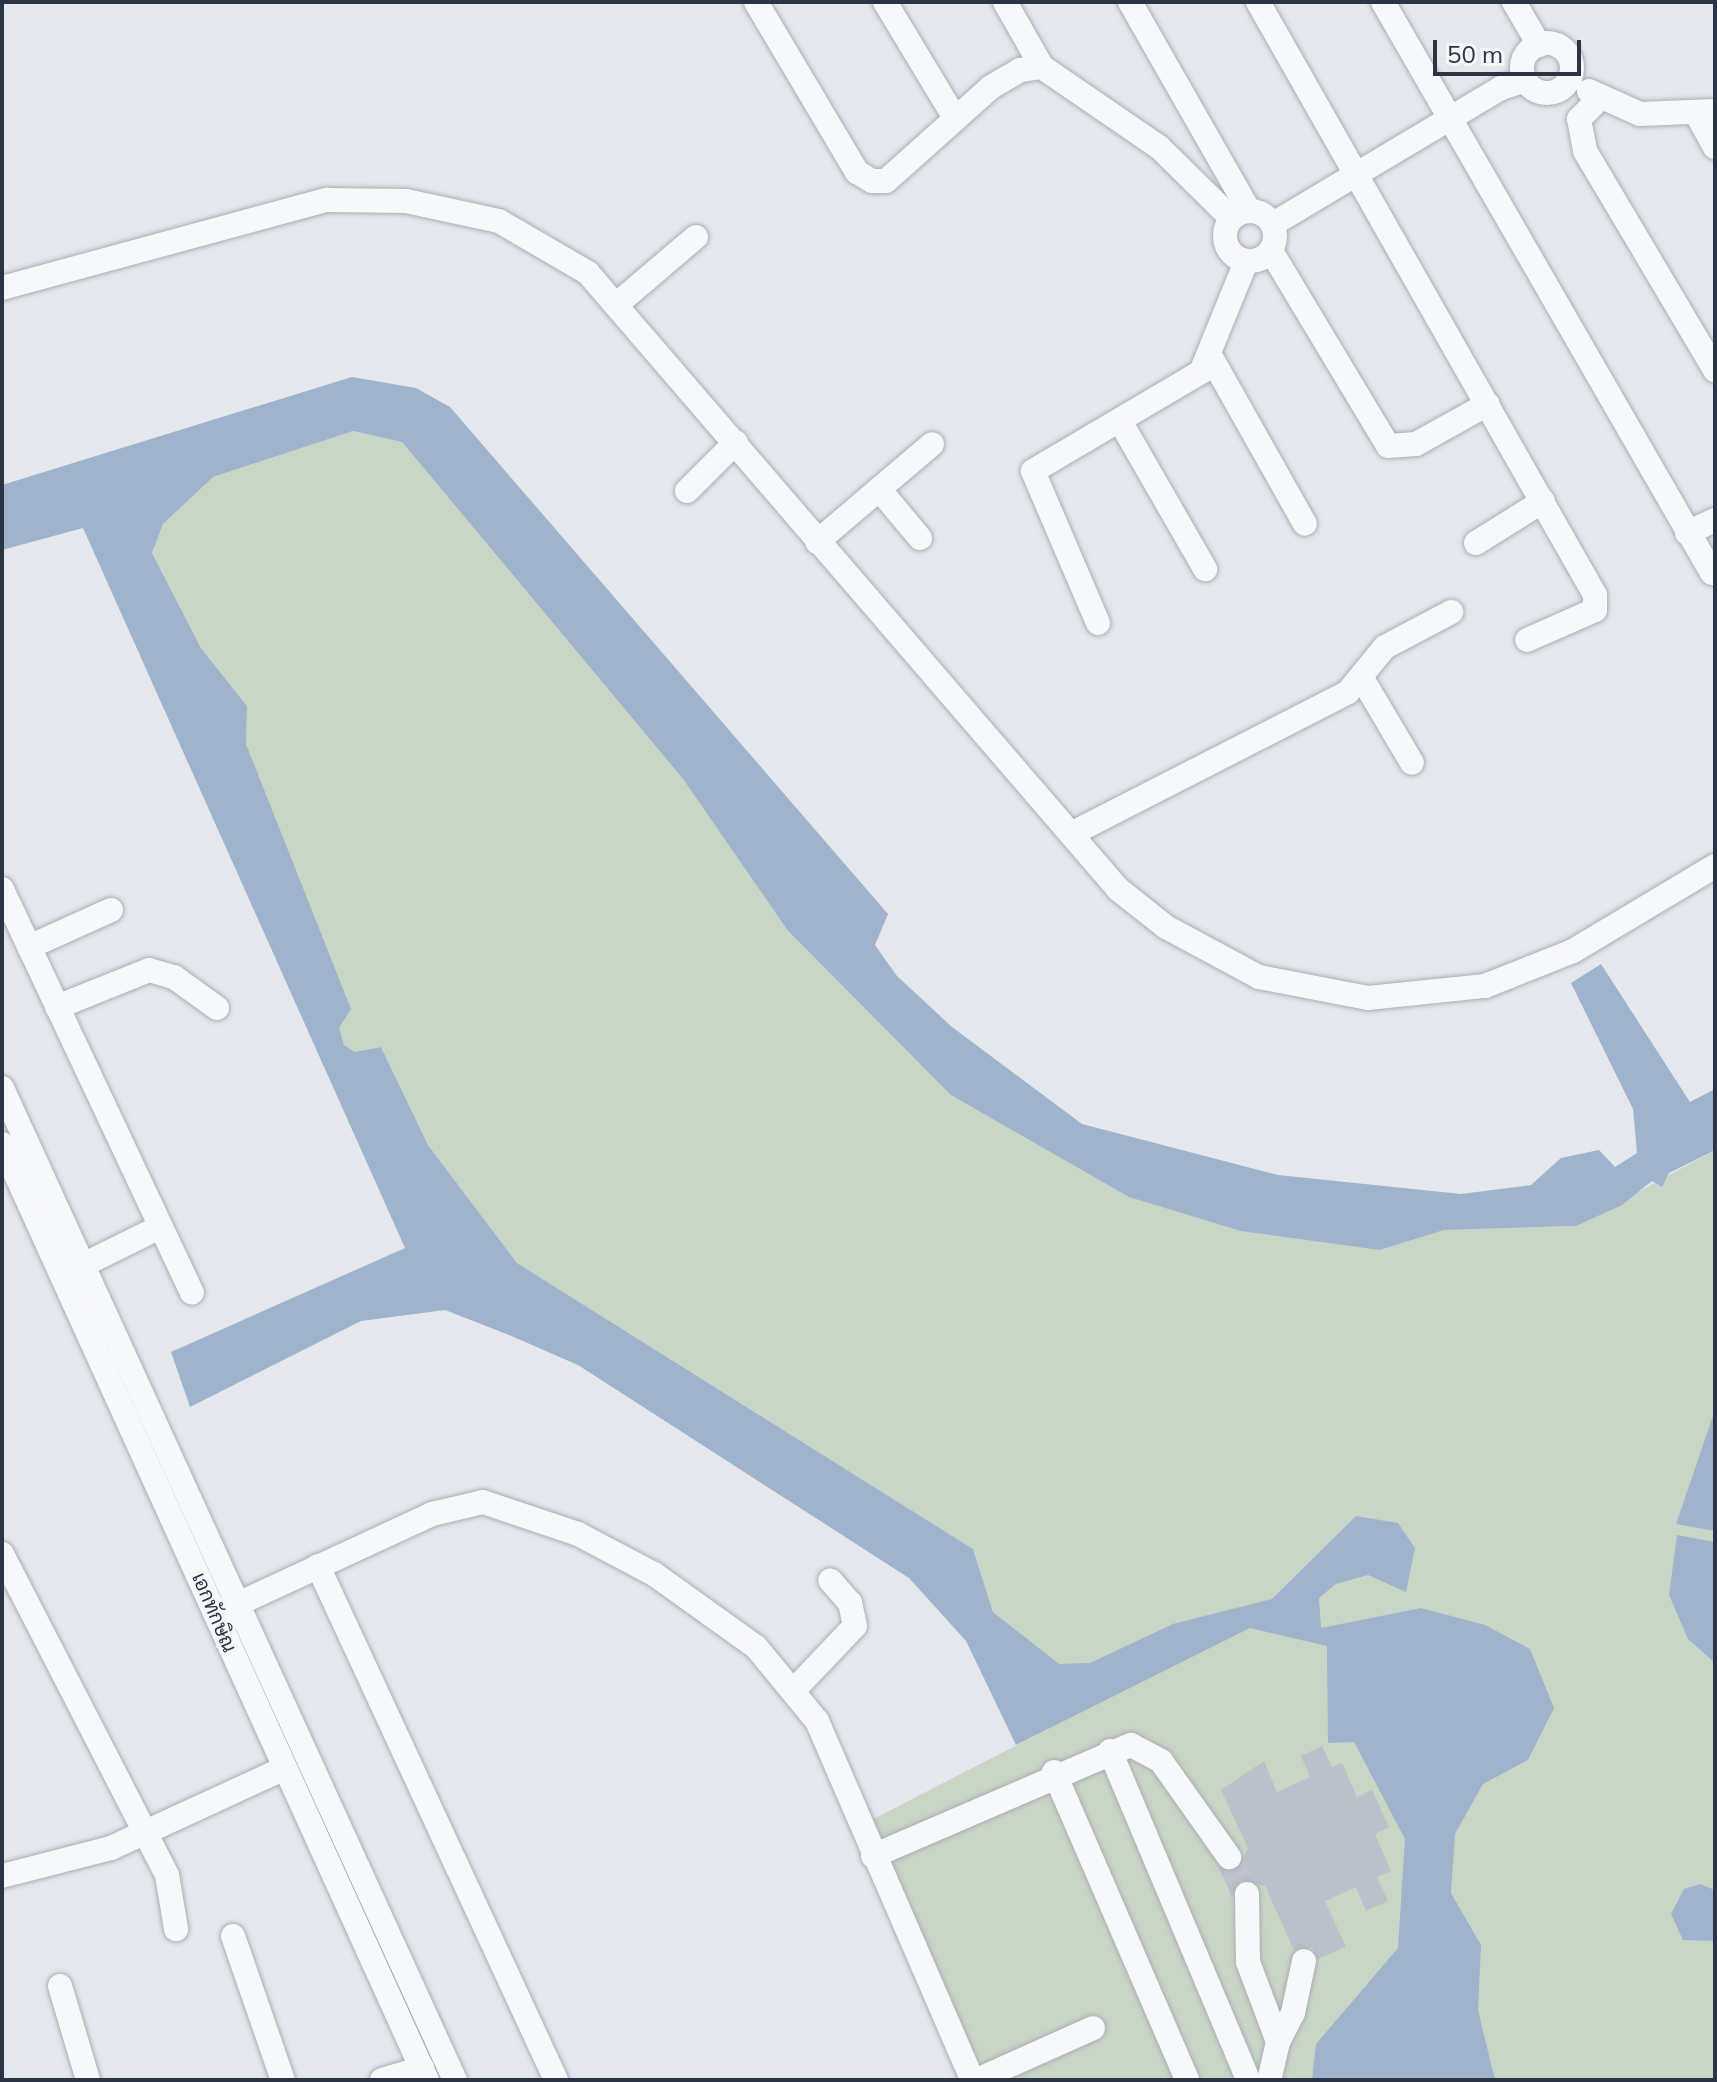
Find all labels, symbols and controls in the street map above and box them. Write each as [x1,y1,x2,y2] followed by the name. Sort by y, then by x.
[1437,24,1585,74] scale bar
[1447,39,1503,69] text: 50 m
[187,1569,243,1655] street label: เอกทักษิณ

